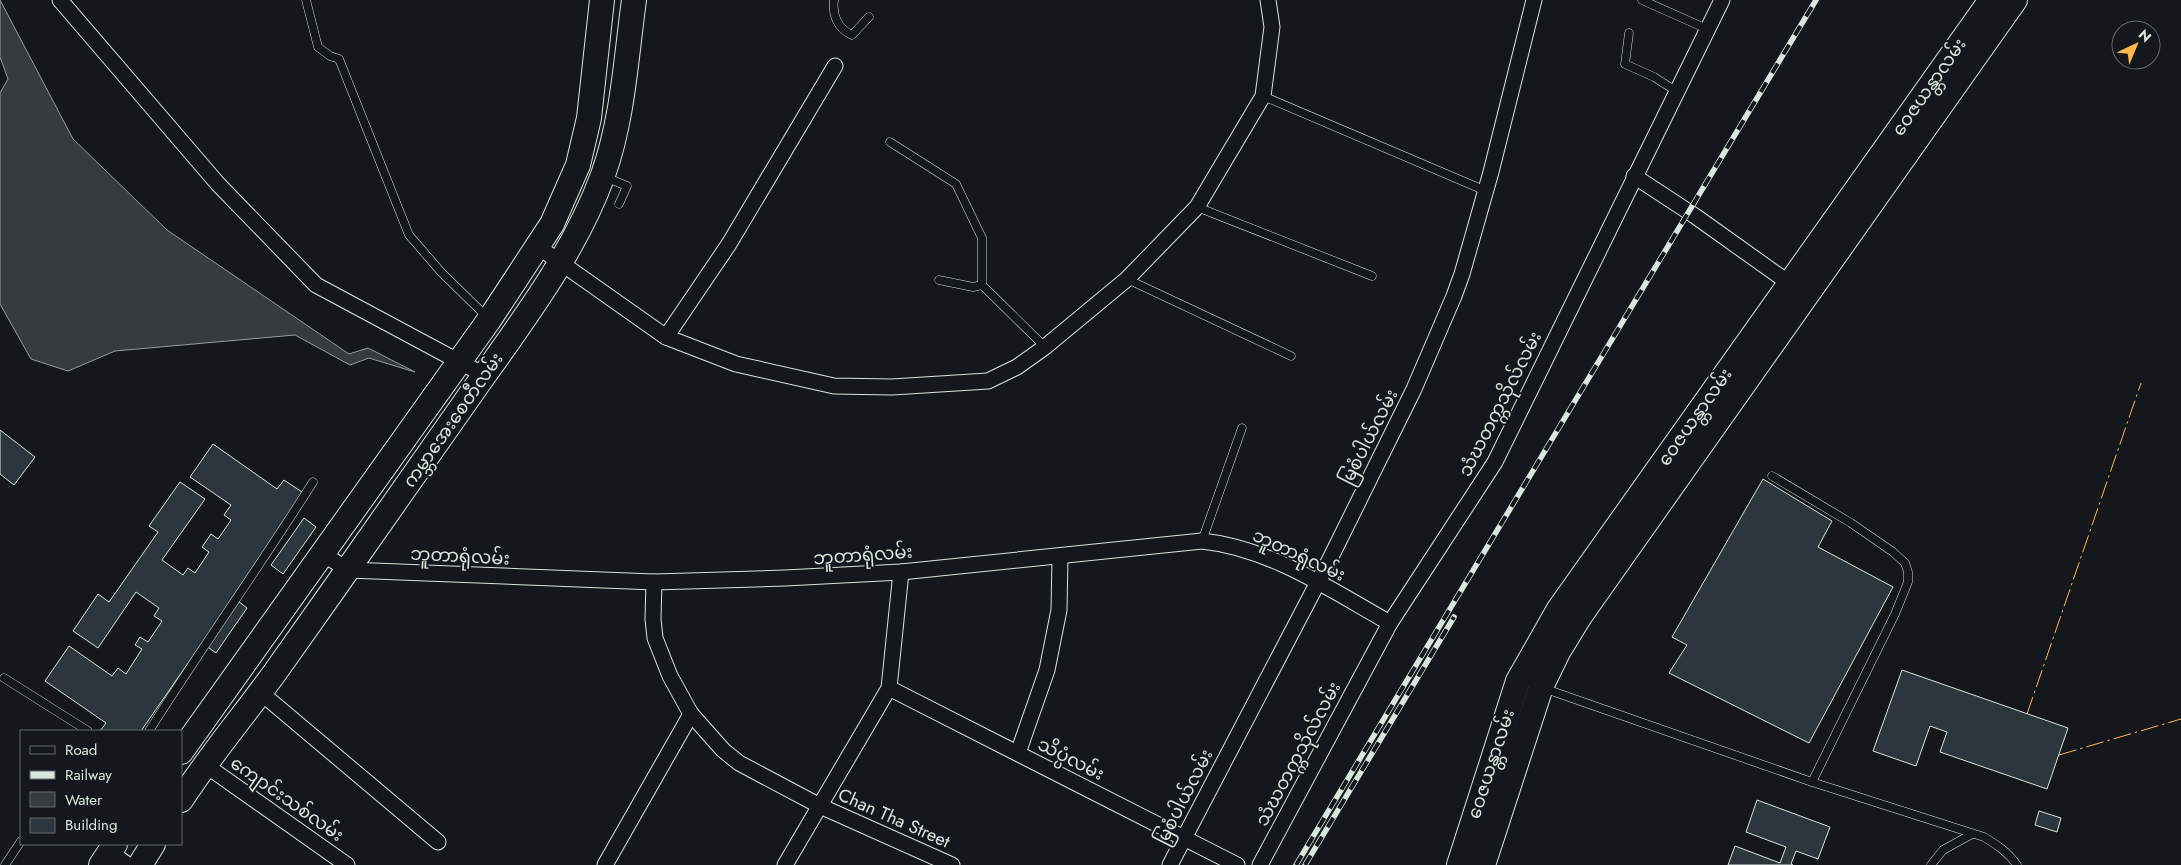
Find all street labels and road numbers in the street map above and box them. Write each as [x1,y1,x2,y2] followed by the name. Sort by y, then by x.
[1886,33,1974,142] street label: ဝေဇယန္တာလမ်း
[1451,326,1550,482] street label: သံဃတက္ကသိုလ်လမ်း
[396,347,511,494] street label: ကမ္ဘာအေးစေတီလမ်း
[1652,363,1740,472] street label: ဝေဇယန္တာလမ်း
[1334,385,1406,490] street label: မြစံပါယ်လမ်း
[1248,522,1350,590] street label: ဘူတာရုံလမ်း
[812,539,914,573] street label: ဘူတာရုံလမ်း
[410,540,510,574] street label: ဘူတာရုံလမ်း
[1248,677,1349,832] street label: သံဃတက္ကသိုလ်လမ်း
[1461,706,1523,823] street label: ဝေဇယန္တာလမ်း
[1032,730,1109,789] street label: သိပ္ပံလမ်း
[1149,745,1221,850] street label: မြစံပါယ်လမ်း
[224,750,349,849] street label: ကျောင်းသစ်လမ်း
[834,782,955,855] street label: Chan Tha Street

